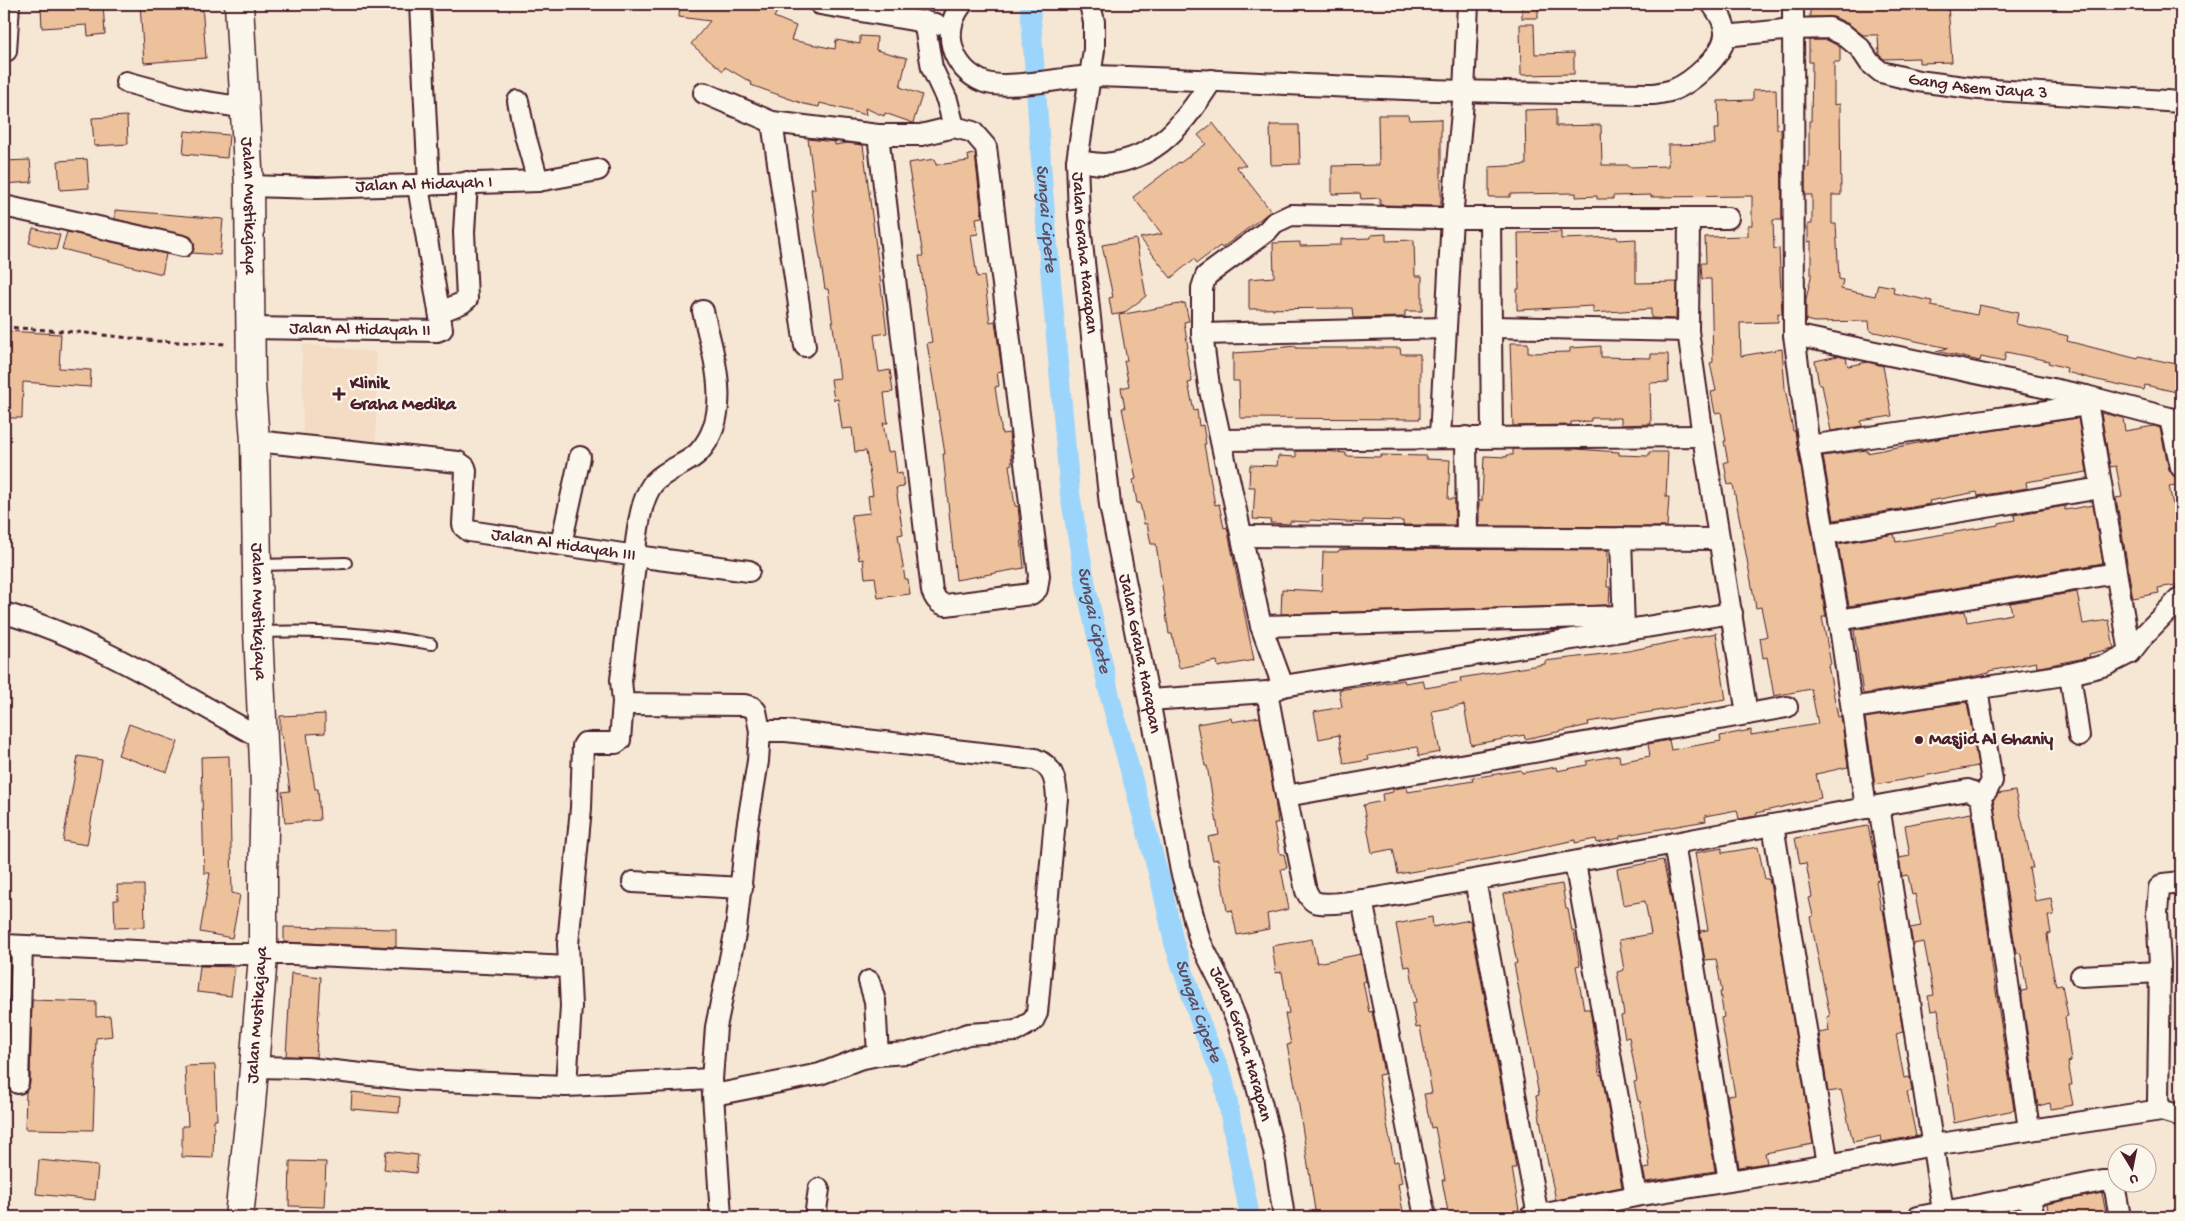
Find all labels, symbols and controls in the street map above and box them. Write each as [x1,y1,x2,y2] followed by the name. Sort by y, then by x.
[1906,68,2048,104] street label: Gang Asem Jaya 3
[236,137,260,275] street label: Jalan Mustikajaya
[1030,164,1062,274] water label: Sungai Cipete
[355,172,493,197] street label: Jalan Al Hidayah I
[1067,172,1102,335] street label: Jalan Graha Harapan
[289,318,431,341] street label: Jalan Al Hidayah II
[349,374,457,416] place label: Klinik Graha Medika
[332,387,346,401] marker: Klinik Graha Medika
[490,524,637,566] street label: Jalan Al Hidayah III
[246,543,271,682] street label: Jalan Mustikajaya
[1071,565,1116,677] water label: Sungai Cipete
[1114,572,1166,736] street label: Jalan Graha Harapan
[1929,730,2053,751] place label: Masjid Al Ghaniy
[1913,734,1925,746] marker: Masjid Al Ghaniy
[243,945,273,1084] street label: Jalan Mustikajaya
[1169,957,1227,1067] water label: Sungai Cipete
[1204,963,1276,1124] street label: Jalan Graha Harapan
[2108,1144,2158,1194] north arrow
[2128,1169,2139,1187] text: U

